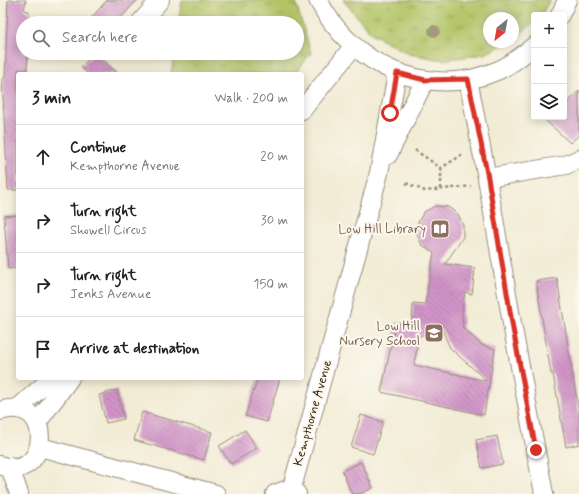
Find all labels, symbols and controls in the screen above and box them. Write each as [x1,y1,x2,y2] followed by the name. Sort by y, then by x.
[483,12,519,48] north arrow
[531,12,567,120] map controls
[531,12,567,48] button: +
[16,16,304,60] search box
[30,27,52,49] icon: search
[62,28,138,48] text: Search here
[531,48,567,84] button: −
[531,84,567,120] button: layers
[32,87,71,109] text: 3 min
[214,90,288,107] text: Walk · 200 m
[381,104,399,122] route start
[70,138,126,158] text: Continue
[32,146,54,168] icon: ahead
[260,148,288,165] text: 20 m
[70,158,180,175] text: Kempthorne Avenue
[70,202,137,222] text: Turn right
[32,210,54,232] icon: right
[261,212,288,229] text: 30 m
[429,218,451,240] library icon: Low Hill Library
[338,221,426,238] place label: Low Hill Library
[70,222,146,239] text: Showell Circus
[70,266,137,286] text: Turn right
[32,274,54,296] icon: right
[254,276,288,293] text: 150 m
[70,286,151,303] text: Jenks Avenue
[339,318,420,350] place label: Low Hill Nursery School
[423,322,445,344] school or university icon: Low Hill Nursery School
[32,338,54,360] icon: arrive
[70,339,199,359] text: Arrive at destination
[290,358,336,468] street label: Kempthorne Avenue
[527,441,545,459] route end

